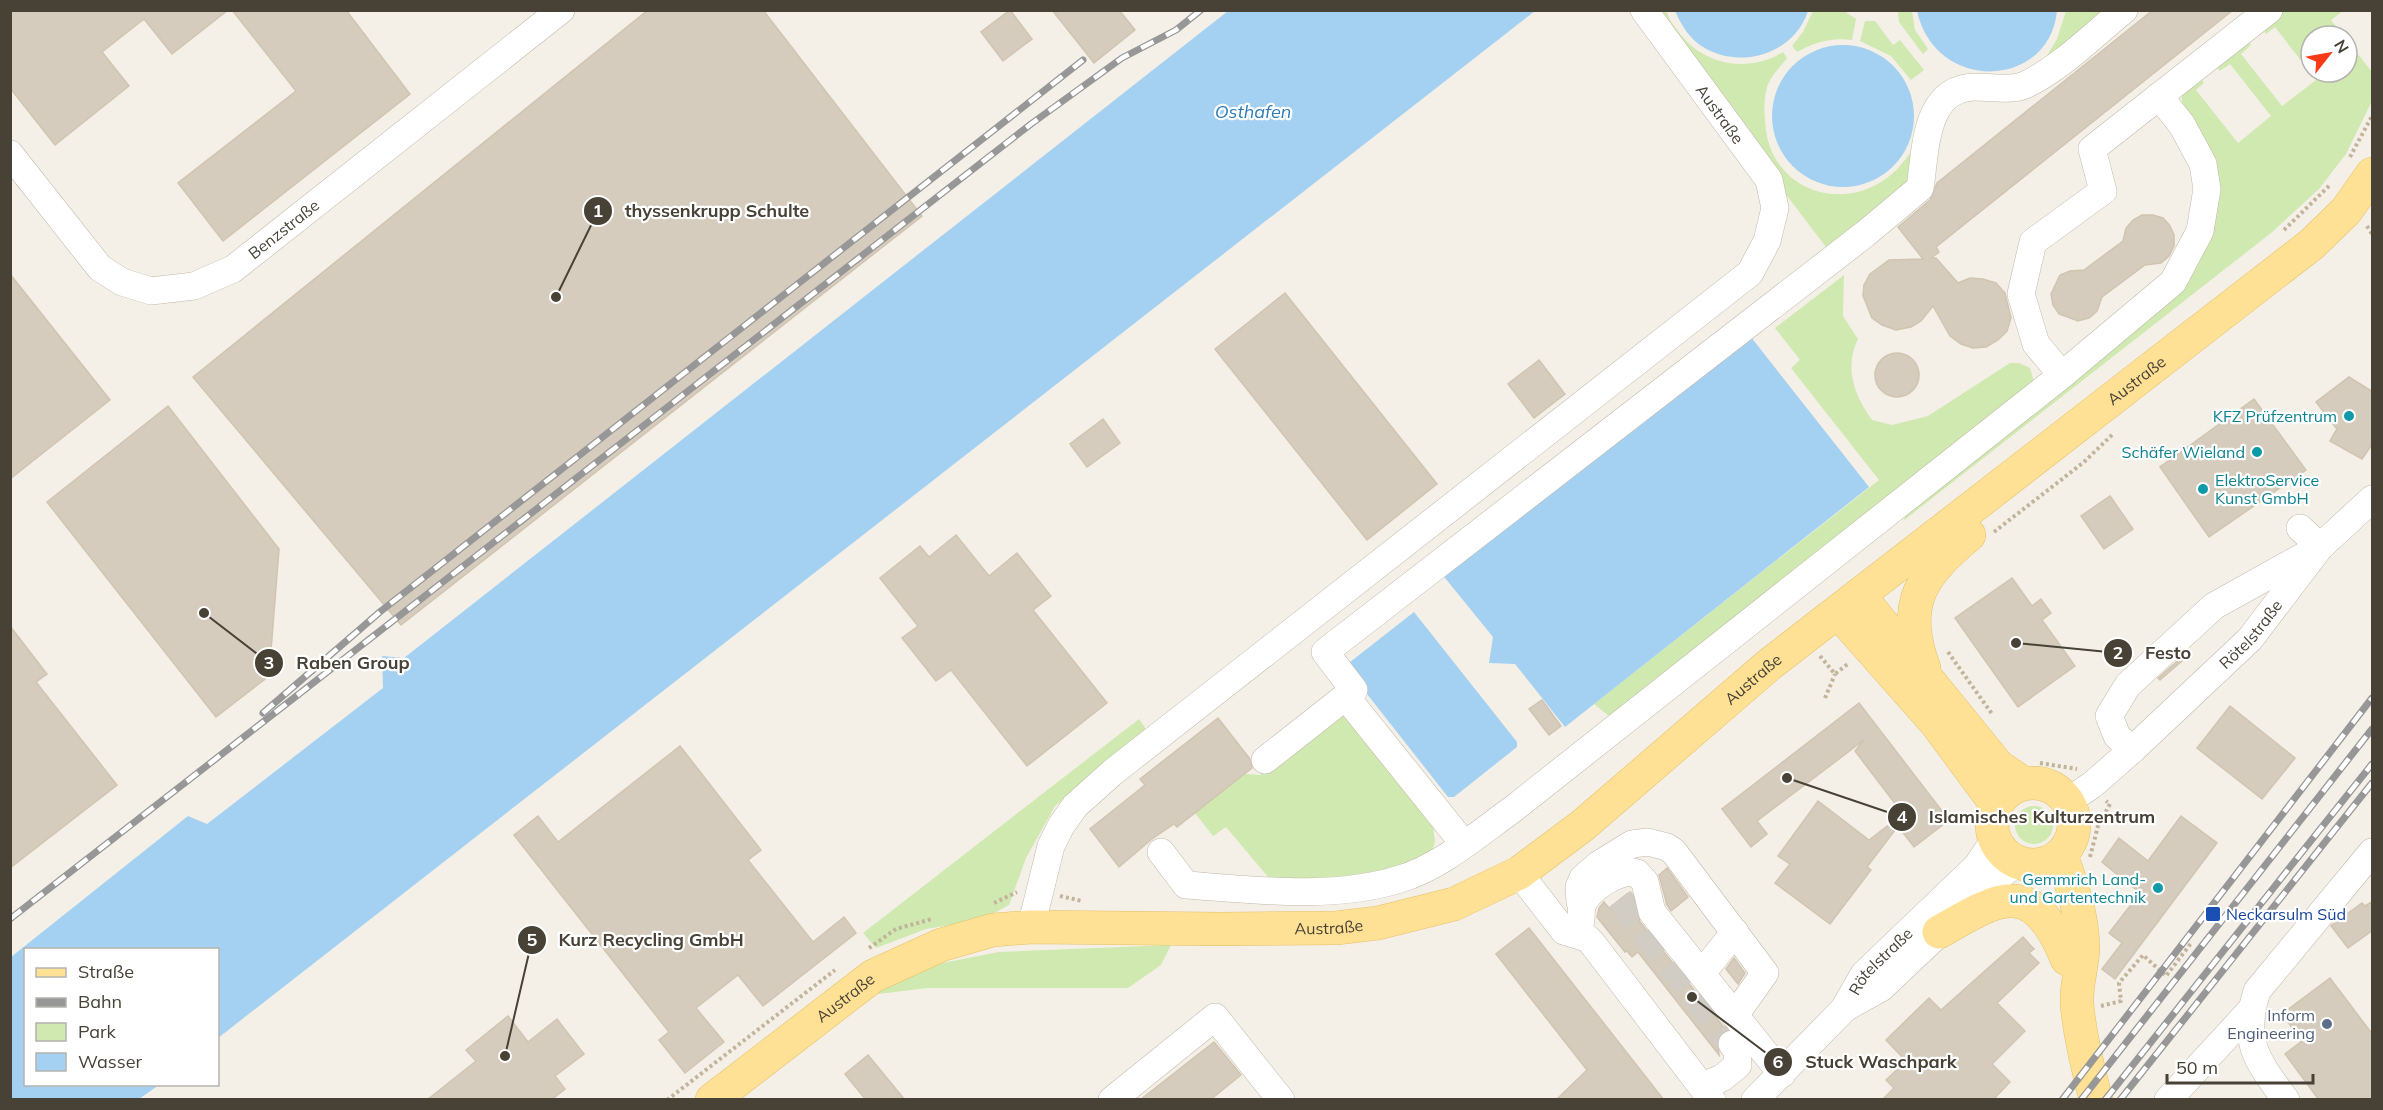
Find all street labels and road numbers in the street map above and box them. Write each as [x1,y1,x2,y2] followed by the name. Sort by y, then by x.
[1692,80,1748,148] street label: Austraße
[244,195,323,263] street label: Benzstraße
[2103,351,2170,409] street label: Austraße
[2215,596,2286,673] street label: Rötelstraße
[1720,649,1785,709] street label: Austraße
[1294,915,1364,938] street label: Austraße
[1844,923,1917,998] street label: Rötelstraße
[812,969,878,1026] street label: Austraße

